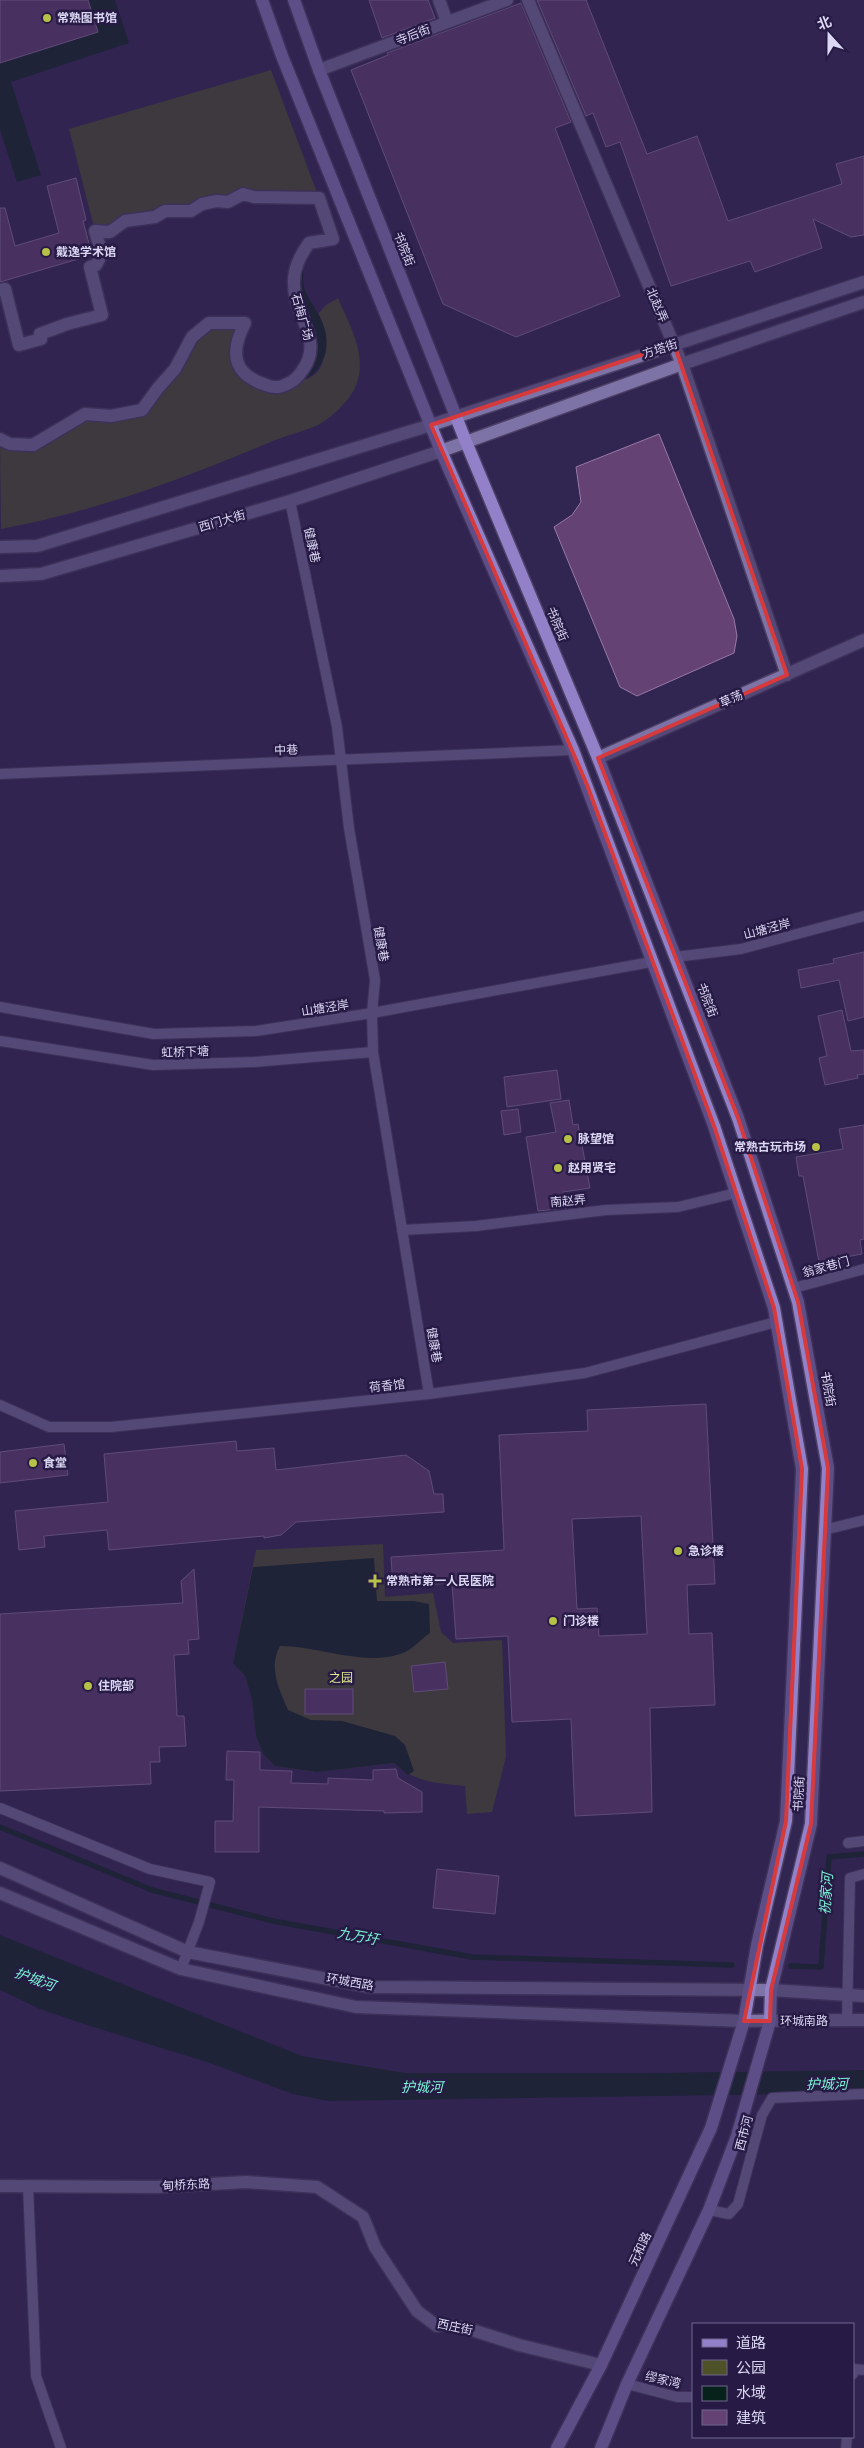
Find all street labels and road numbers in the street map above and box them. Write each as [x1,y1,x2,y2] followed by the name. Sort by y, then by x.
[394,22,432,48] street label: 寺后街
[391,230,417,268] street label: 书院街
[644,286,670,324] street label: 北赵弄
[289,292,315,342] street label: 石梅广场
[641,337,679,361] street label: 方塔街
[197,508,247,534] street label: 西门大街
[301,526,323,564] street label: 健康巷
[544,605,570,643] street label: 书院街
[717,688,745,710] street label: 草荡
[274,743,298,757] street label: 中巷
[742,916,792,942] street label: 山塘泾岸
[371,925,391,963] street label: 健康巷
[694,981,720,1019] street label: 书院街
[300,997,350,1019] street label: 山塘泾岸
[161,1044,209,1060] street label: 虹桥下塘
[549,1192,587,1210] street label: 南赵弄
[801,1254,851,1280] street label: 翁家巷门
[424,1326,444,1364] street label: 健康巷
[818,1370,838,1408] street label: 书院街
[368,1377,406,1395] street label: 荷香馆
[791,1776,807,1812] street label: 书院街
[325,1971,375,1993] street label: 环城西路
[780,2014,828,2028] street label: 环城南路
[733,2114,755,2152] street label: 西市河
[162,2177,210,2193] street label: 甸桥东路
[626,2230,654,2268] street label: 元和路
[436,2316,474,2338] street label: 西庄街
[644,2369,682,2391] street label: 缪家湾

